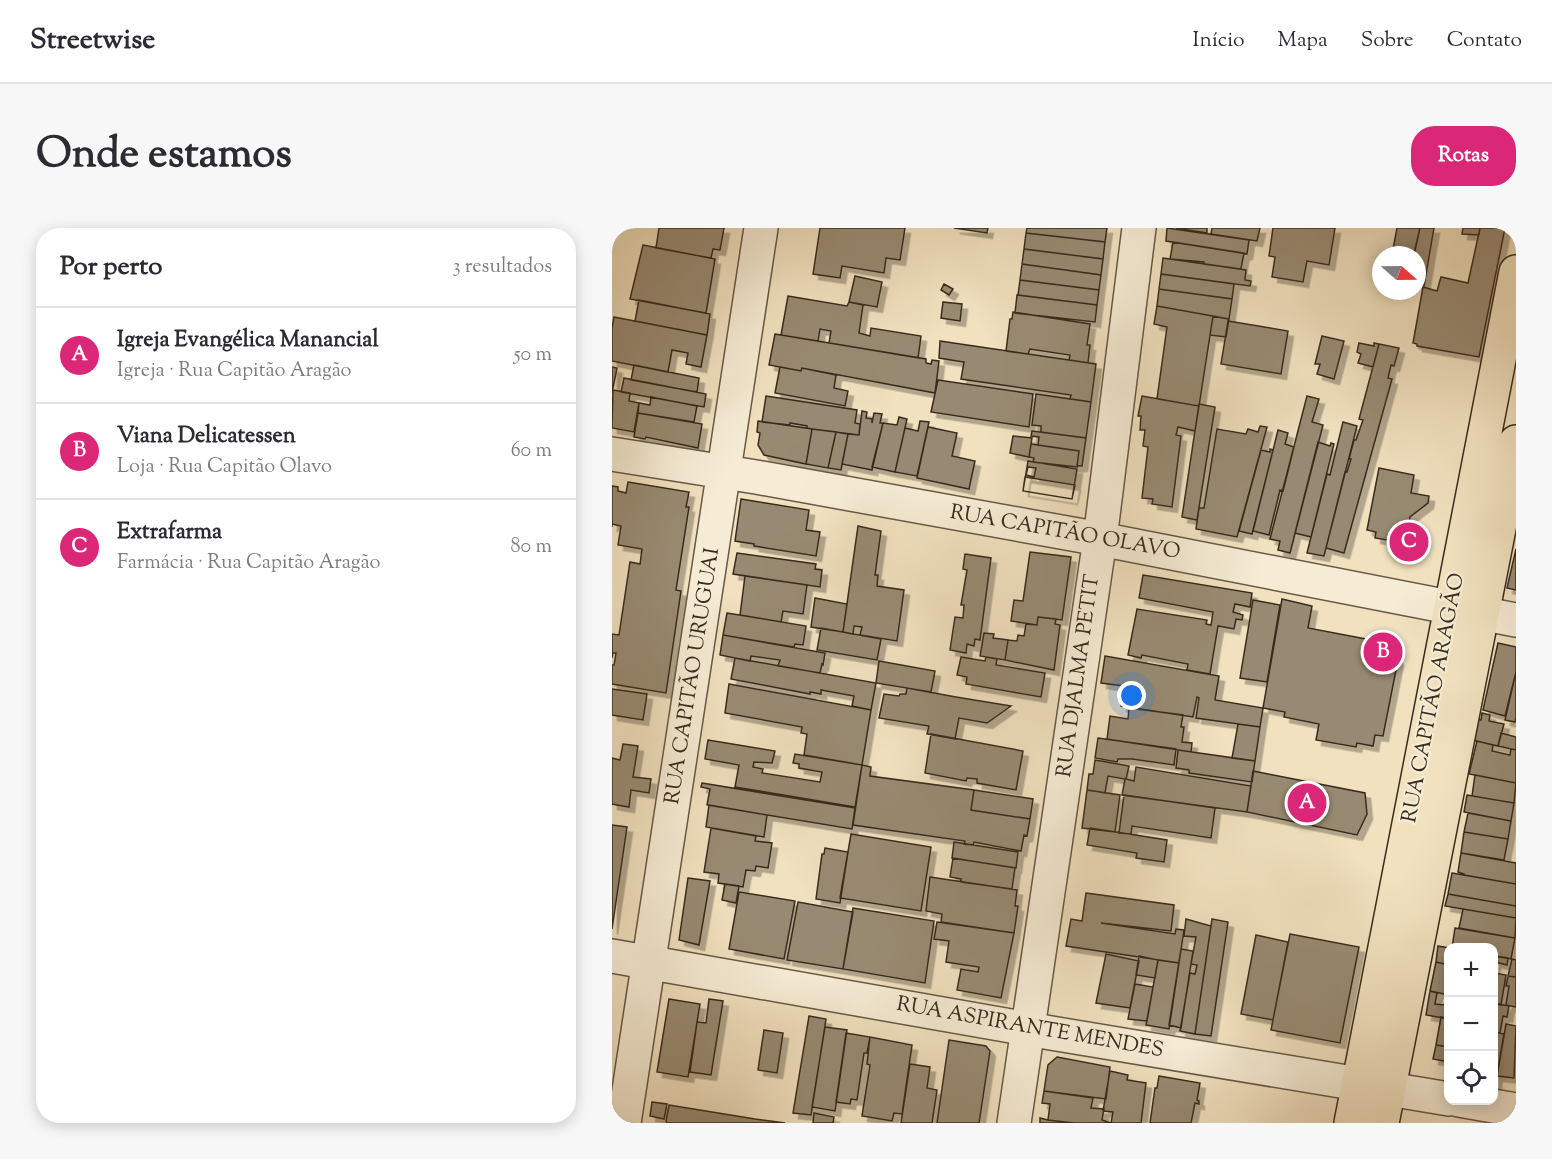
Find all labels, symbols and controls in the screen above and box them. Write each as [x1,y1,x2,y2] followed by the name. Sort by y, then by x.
[30,21,155,61] text: Streetwise
[1193,26,1245,56] text: Início
[1278,26,1328,56] text: Mapa
[1361,26,1414,56] text: Sobre
[1447,26,1522,56] text: Contato
[36,126,292,186] text: Onde estamos
[1411,126,1516,186] button: Rotas
[1372,246,1426,300] north arrow
[60,249,162,286] text: Por perto
[452,253,552,282] text: 3 resultados
[117,325,379,357] text: Igreja Evangélica Manancial
[71,341,88,370] text: A
[514,341,552,370] text: 50 m
[117,357,352,386] text: Igreja · Rua Capitão Aragão
[117,421,296,453] text: Viana Delicatessen
[73,437,86,466] text: B
[511,437,552,466] text: 60 m
[117,453,332,482] text: Loja · Rua Capitão Olavo
[947,498,1183,568] street label: RUA CAPITÃO OLAVO
[117,517,222,549] text: Extrafarma
[1390,520,1428,564] pin: C
[71,533,88,562] text: C
[511,533,552,562] text: 80 m
[658,545,728,806] street label: RUA CAPITÃO URUGUAI
[117,549,380,578] text: Farmácia · Rua Capitão Aragão
[1395,571,1473,825] street label: RUA CAPITÃO ARAGÃO
[1050,572,1108,780] street label: RUA DJALMA PETIT
[1364,630,1402,674] pin: B
[1117,681,1146,710] your location
[1288,780,1326,826] pin: A
[1444,943,1498,1105] map controls
[1444,943,1498,997] button: +
[894,990,1166,1066] street label: RUA ASPIRANTE MENDES
[1444,997,1498,1051] button: −
[1444,1051,1498,1105] button: locate

